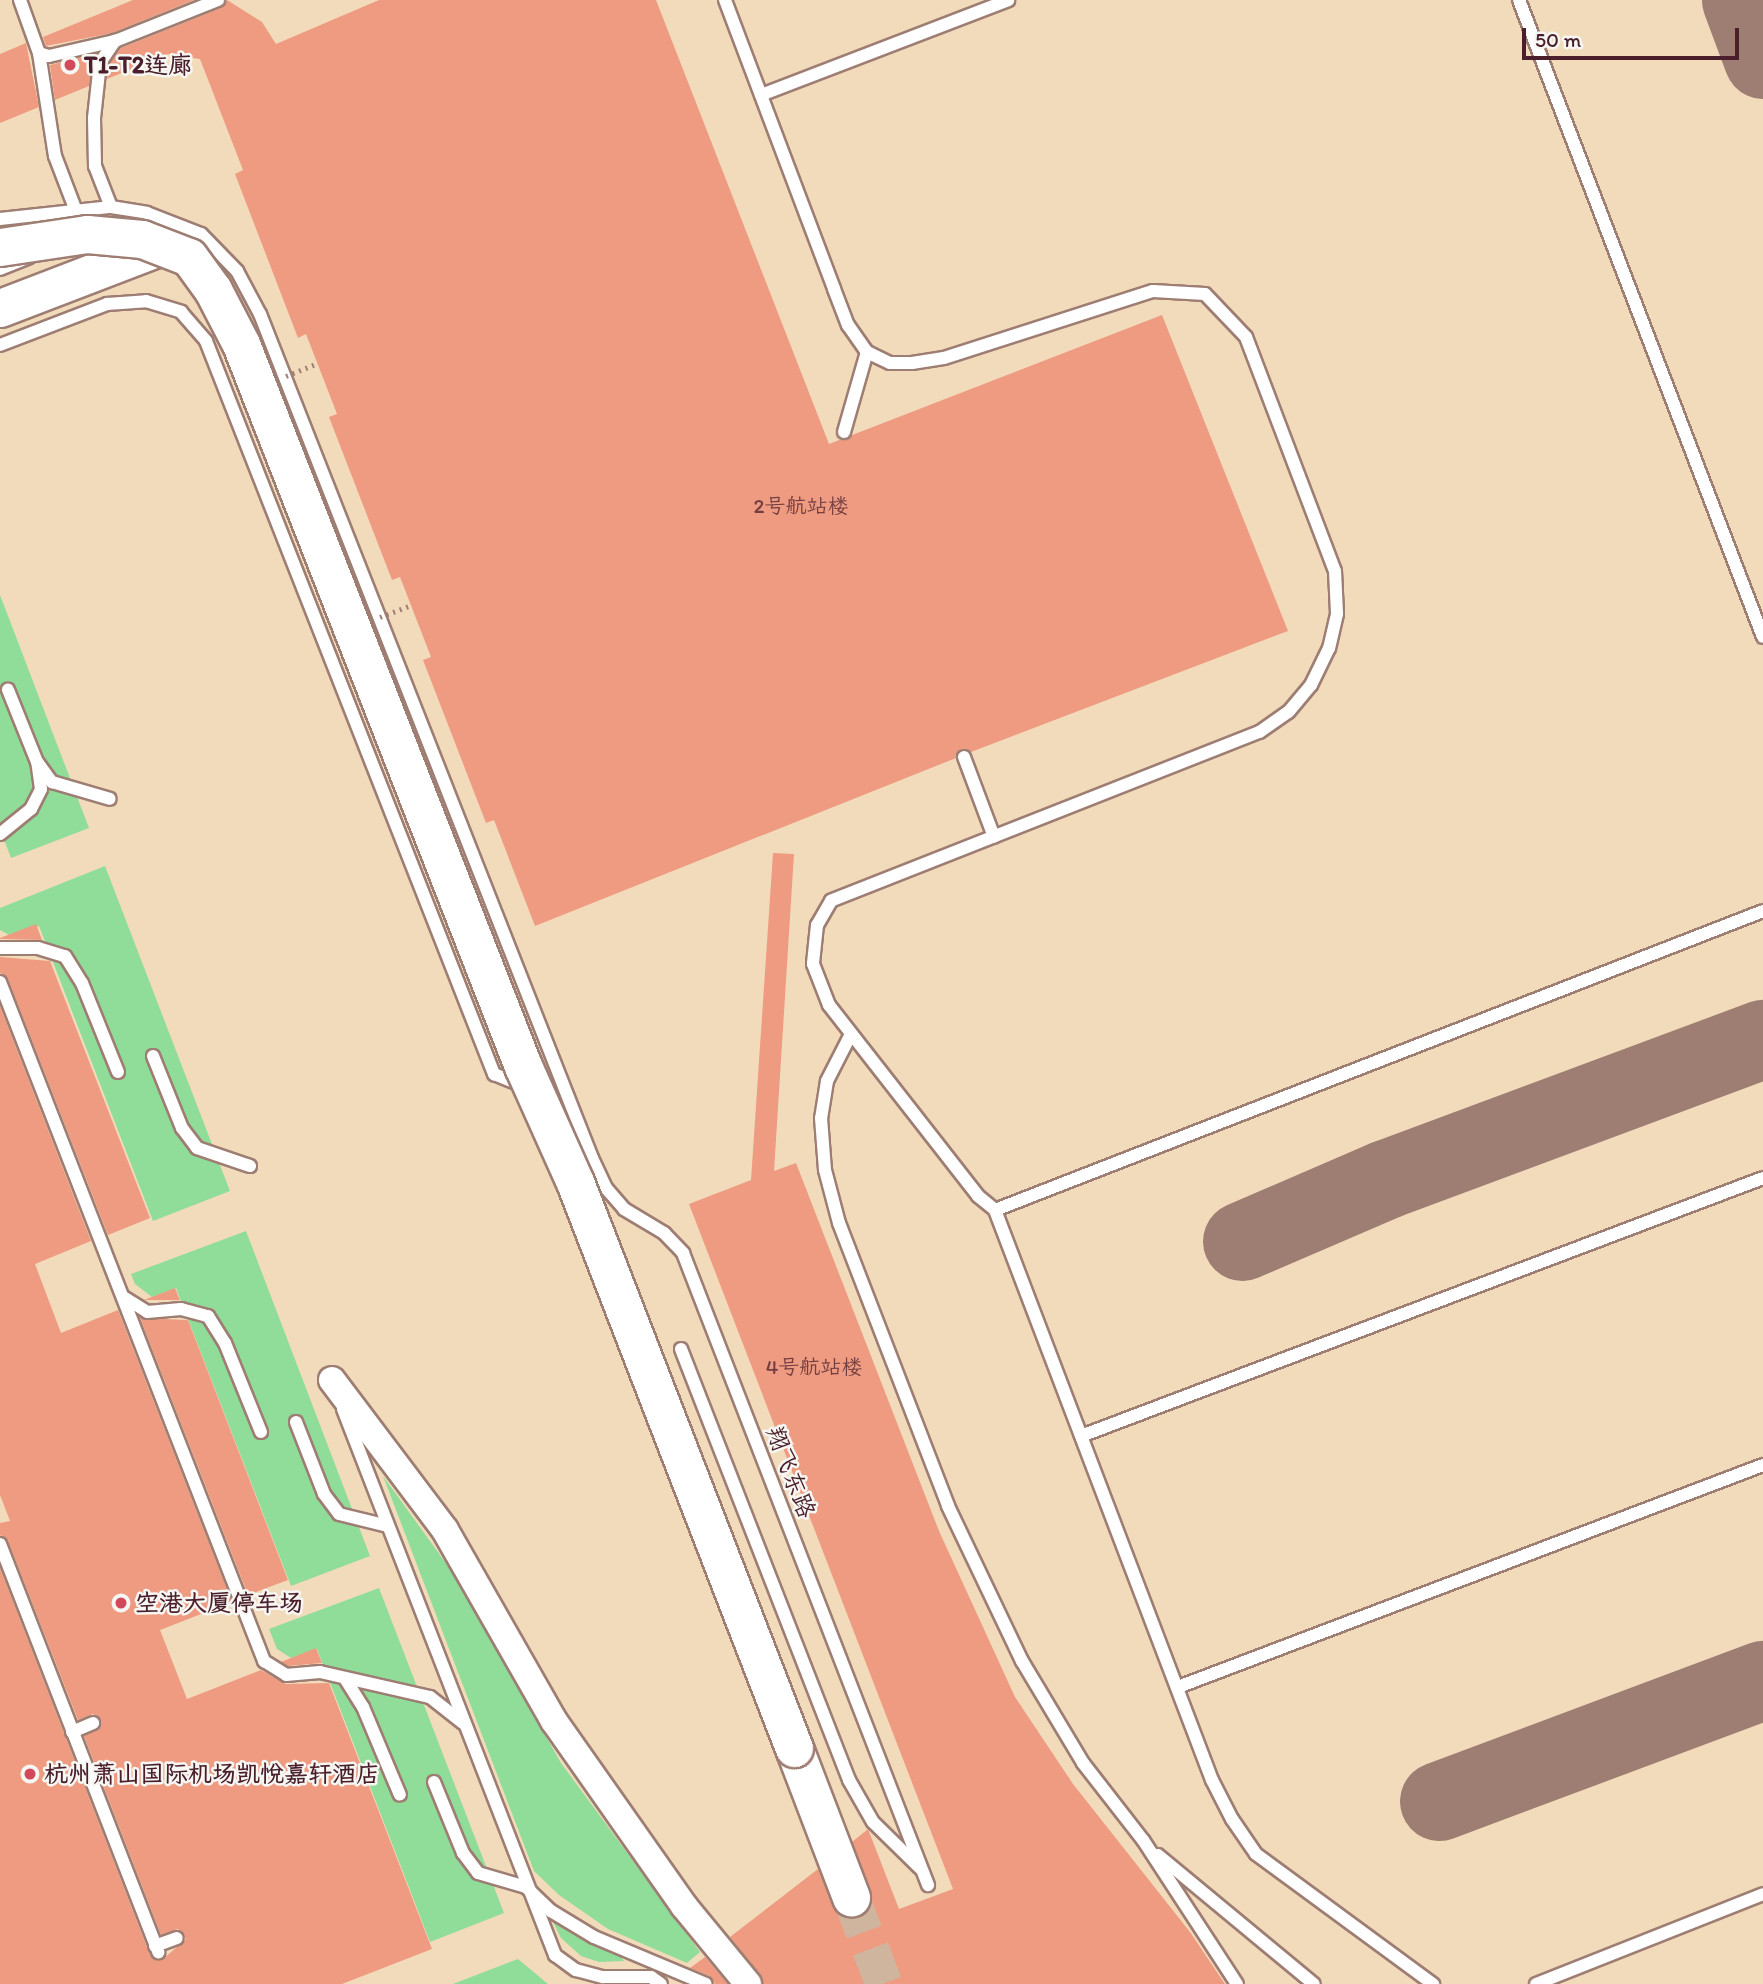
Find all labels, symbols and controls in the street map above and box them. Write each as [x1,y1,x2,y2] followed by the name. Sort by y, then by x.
[1525,14,1742,58] scale bar
[1535,27,1581,52] text: 50 m
[84,51,192,79] place label: T1-T2连廊
[62,57,78,73] marker: T1-T2连廊
[753,493,849,519] house number: 2号航站楼
[766,1354,862,1380] house number: 4号航站楼
[760,1422,822,1522] street label: 翔飞东路
[135,1589,303,1617] place label: 空港大厦停车场
[113,1595,129,1611] marker: 空港大厦停车场
[44,1760,380,1788] place label: 杭州萧山国际机场凯悦嘉轩酒店
[22,1766,38,1782] marker: 杭州萧山国际机场凯悦嘉轩酒店

